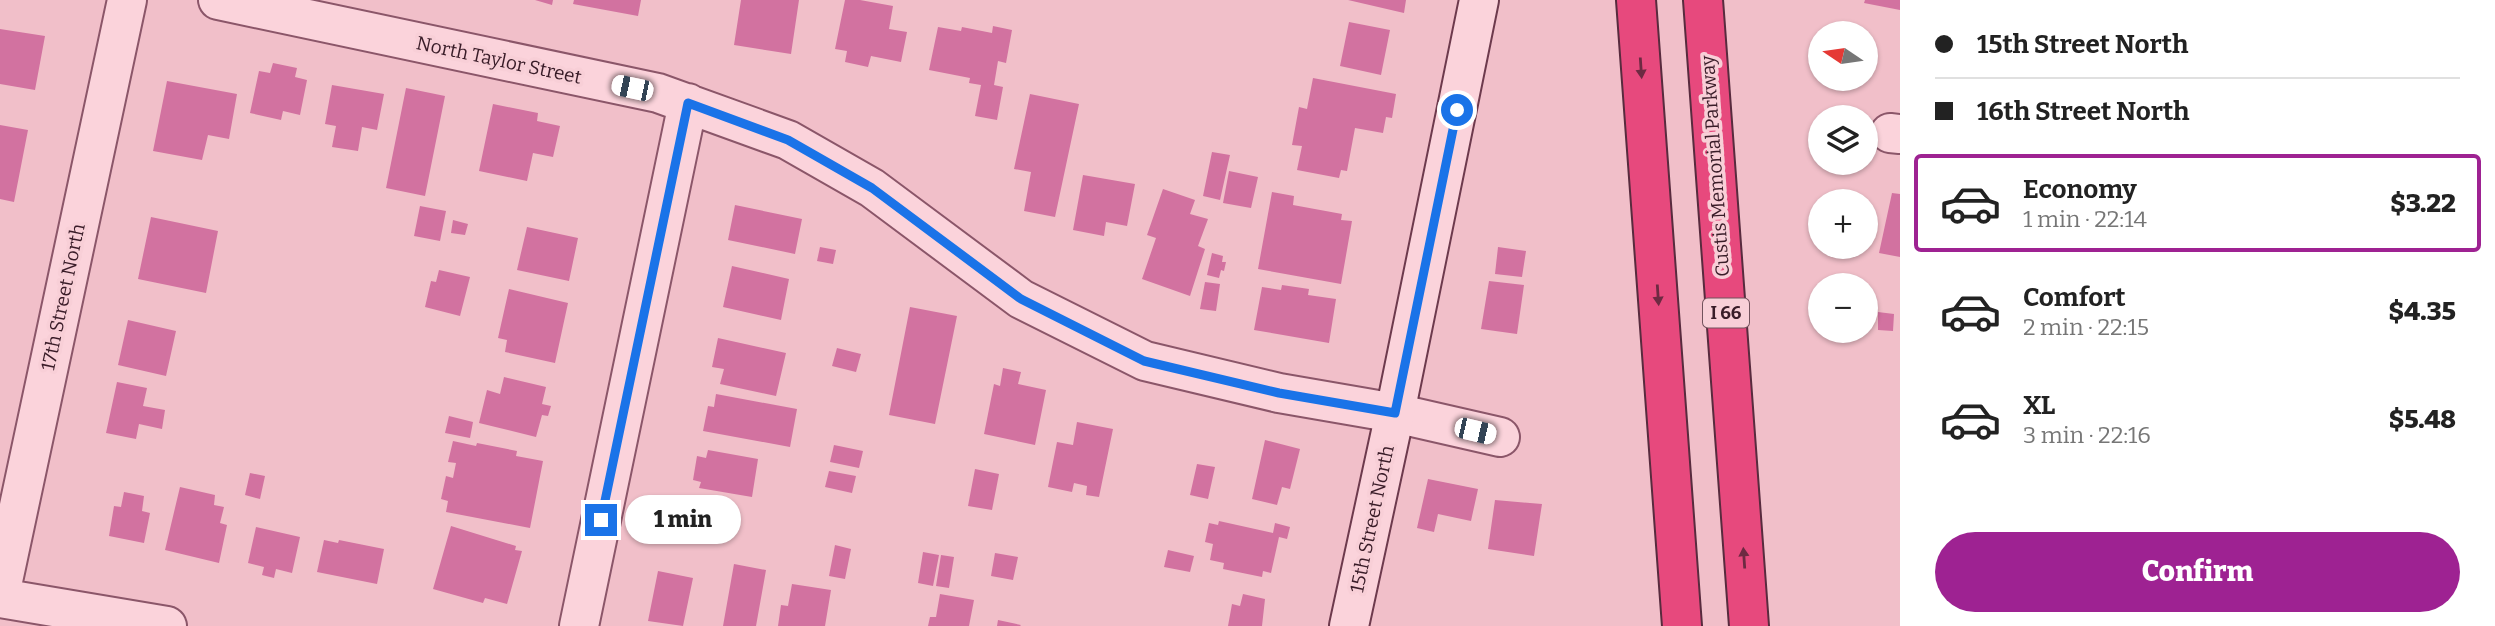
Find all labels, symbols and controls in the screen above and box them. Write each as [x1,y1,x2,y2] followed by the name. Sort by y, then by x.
[1808,21,1878,91] north arrow
[1808,21,1878,343] map controls
[1977,29,2188,60] text: 15th Street North
[414,31,584,89] street label: North Taylor Street
[1696,54,1734,277] street label: Custis Memorial Parkway
[1636,57,1647,79] one-way arrow
[610,73,655,103] car
[1441,94,1473,126] route start
[1977,96,2190,127] text: 16th Street North
[1808,105,1878,175] button: layers
[1939,172,2002,235] icon: car
[2023,174,2137,205] text: Economy
[2390,188,2456,219] text: $3.22
[1808,189,1878,259] button: +
[2023,205,2147,233] text: 1 min · 22:14
[36,221,90,372] street label: 17th Street North
[1808,273,1878,343] button: −
[1939,280,2002,343] icon: car
[2023,282,2126,313] text: Comfort
[1653,284,1664,306] one-way arrow
[2389,296,2456,327] text: $4.35
[1703,298,1749,328] road number: I 66
[2023,313,2149,341] text: 2 min · 22:15
[1939,388,2002,451] icon: car
[2023,390,2055,421] text: XL
[2389,404,2456,435] text: $5.48
[1453,416,1498,446] car
[2023,421,2151,449] text: 3 min · 22:16
[1345,443,1399,595] street label: 15th Street North
[626,496,741,544] callout: 1 min
[585,504,617,536] route end
[654,505,712,533] text: 1 min
[1935,532,2460,612] button: Confirm
[1738,547,1749,569] one-way arrow

